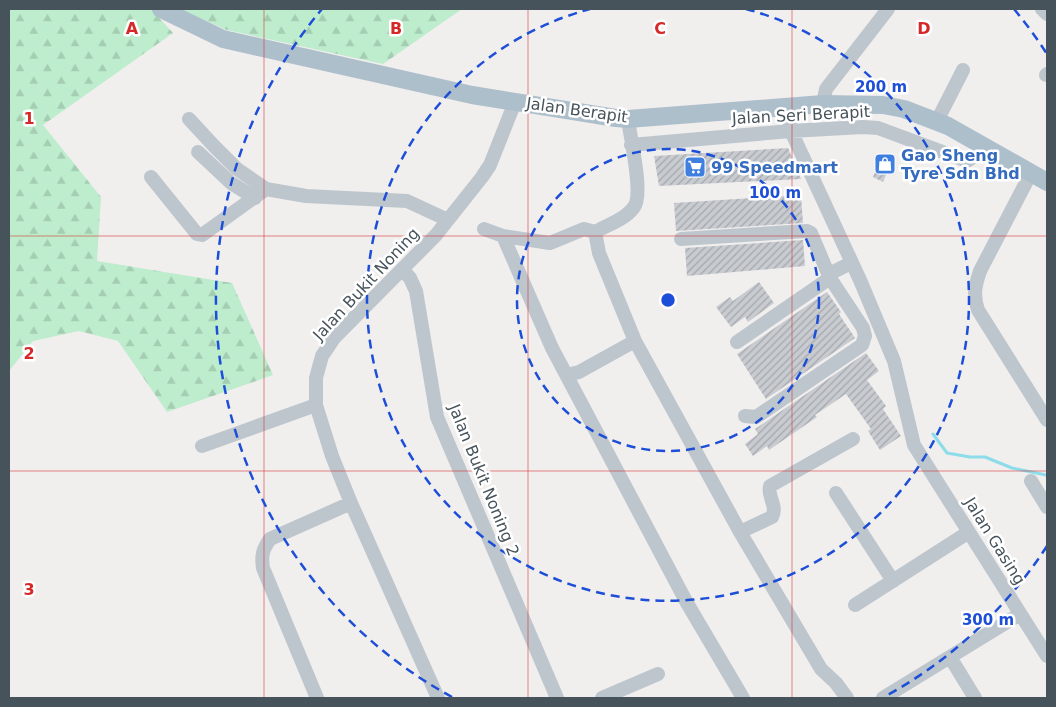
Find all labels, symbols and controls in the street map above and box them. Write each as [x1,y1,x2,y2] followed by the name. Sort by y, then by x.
[126,19,139,38] text: A
[390,19,402,38] text: B
[654,19,666,38] text: C
[917,19,931,38] text: D
[855,78,907,96] text: 200 m
[524,93,629,127] street label: Jalan Berapit
[731,102,870,128] street label: Jalan Seri Berapit
[23,109,35,128] text: 1
[901,146,1020,183] place label: Gao Sheng Tyre Sdn Bhd
[873,152,897,176] shop icon: Gao Sheng Tyre Sdn Bhd
[683,155,707,179] supermarket icon: 99 Speedmart
[711,158,838,177] place label: 99 Speedmart
[749,184,801,202] text: 100 m
[308,224,423,345] street label: Jalan Bukit Noning
[659,291,677,309] centre of rings
[23,344,35,363] text: 2
[444,400,523,559] street label: Jalan Bukit Noning 2
[960,493,1029,588] street label: Jalan Gasing
[23,580,35,599] text: 3
[962,611,1014,629] text: 300 m

